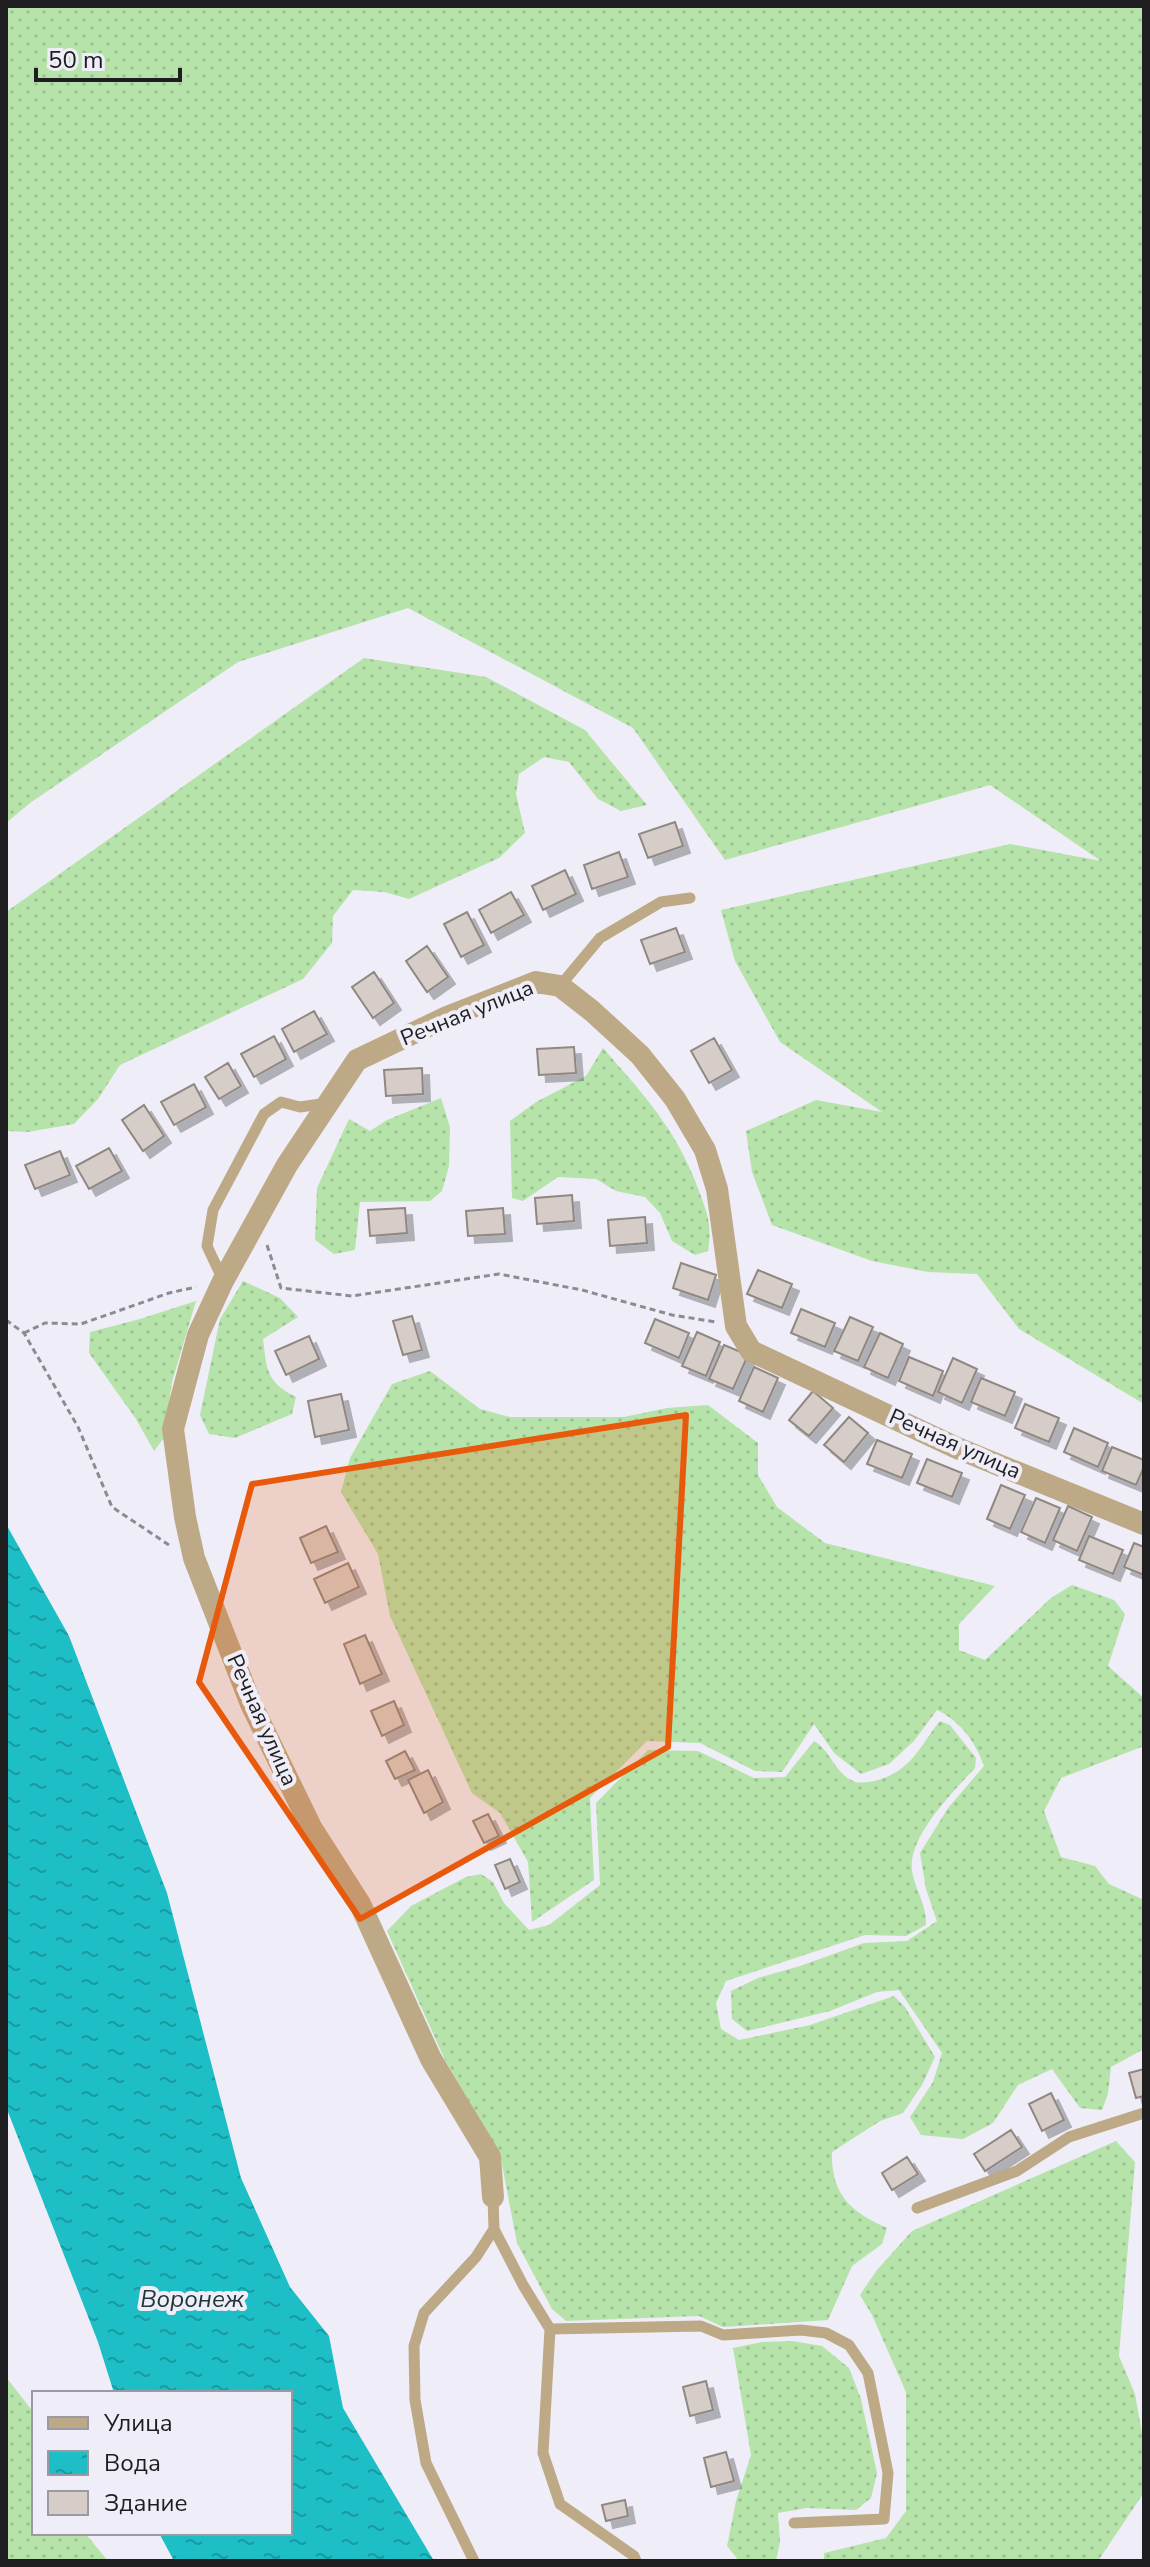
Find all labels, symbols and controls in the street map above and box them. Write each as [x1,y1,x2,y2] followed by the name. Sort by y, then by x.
[36,32,180,82] scale bar
[48,44,104,76] text: 50 m
[396,973,538,1053] street label: Речная улица
[884,1402,1026,1486] street label: Речная улица
[220,1649,304,1791] street label: Речная улица
[140,2283,245,2315] water label: Воронеж
[32,2391,292,2535] legend
[103,2407,173,2439] text: Улица
[104,2447,161,2479] text: Вода
[104,2487,188,2519] text: Здание

